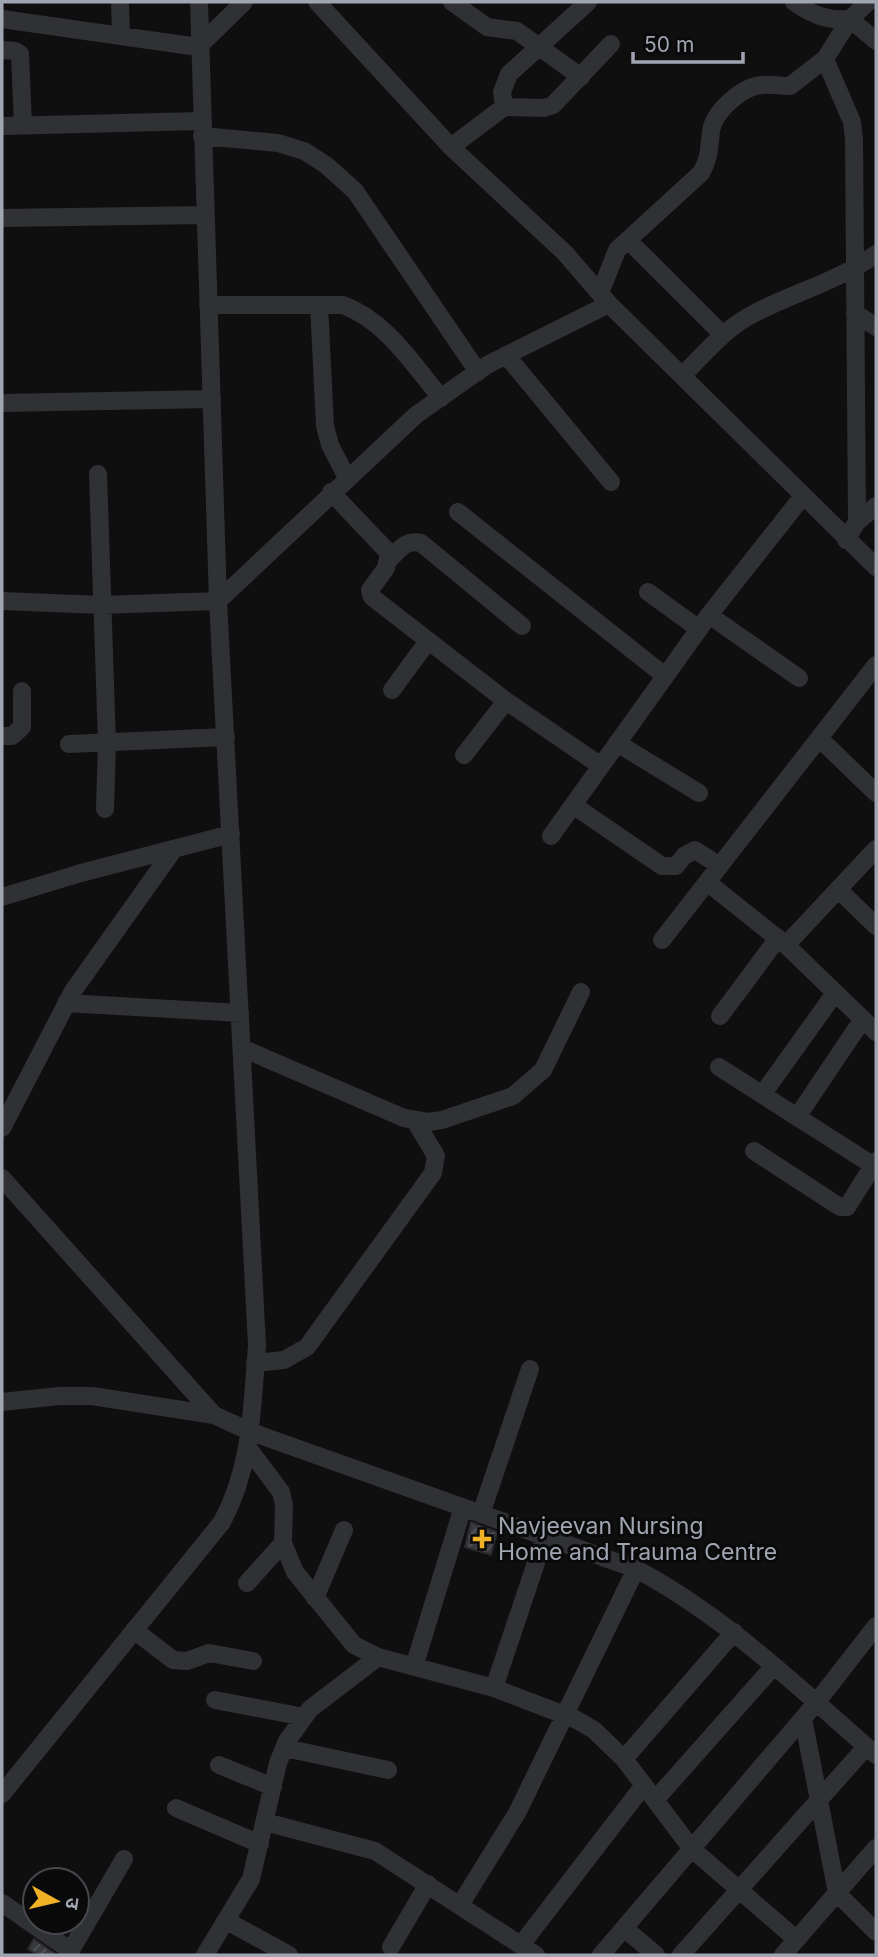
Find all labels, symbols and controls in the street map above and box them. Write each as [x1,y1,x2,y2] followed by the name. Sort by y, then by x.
[633,21,743,65] scale bar
[644,32,694,57] text: 50 m
[498,1512,777,1566] place label: Navjeevan Nursing Home and Trauma Centre
[472,1529,492,1549] marker: Navjeevan Nursing Home and Trauma Centre
[21,1866,91,1936] north arrow
[60,1896,85,1911] text: उ

